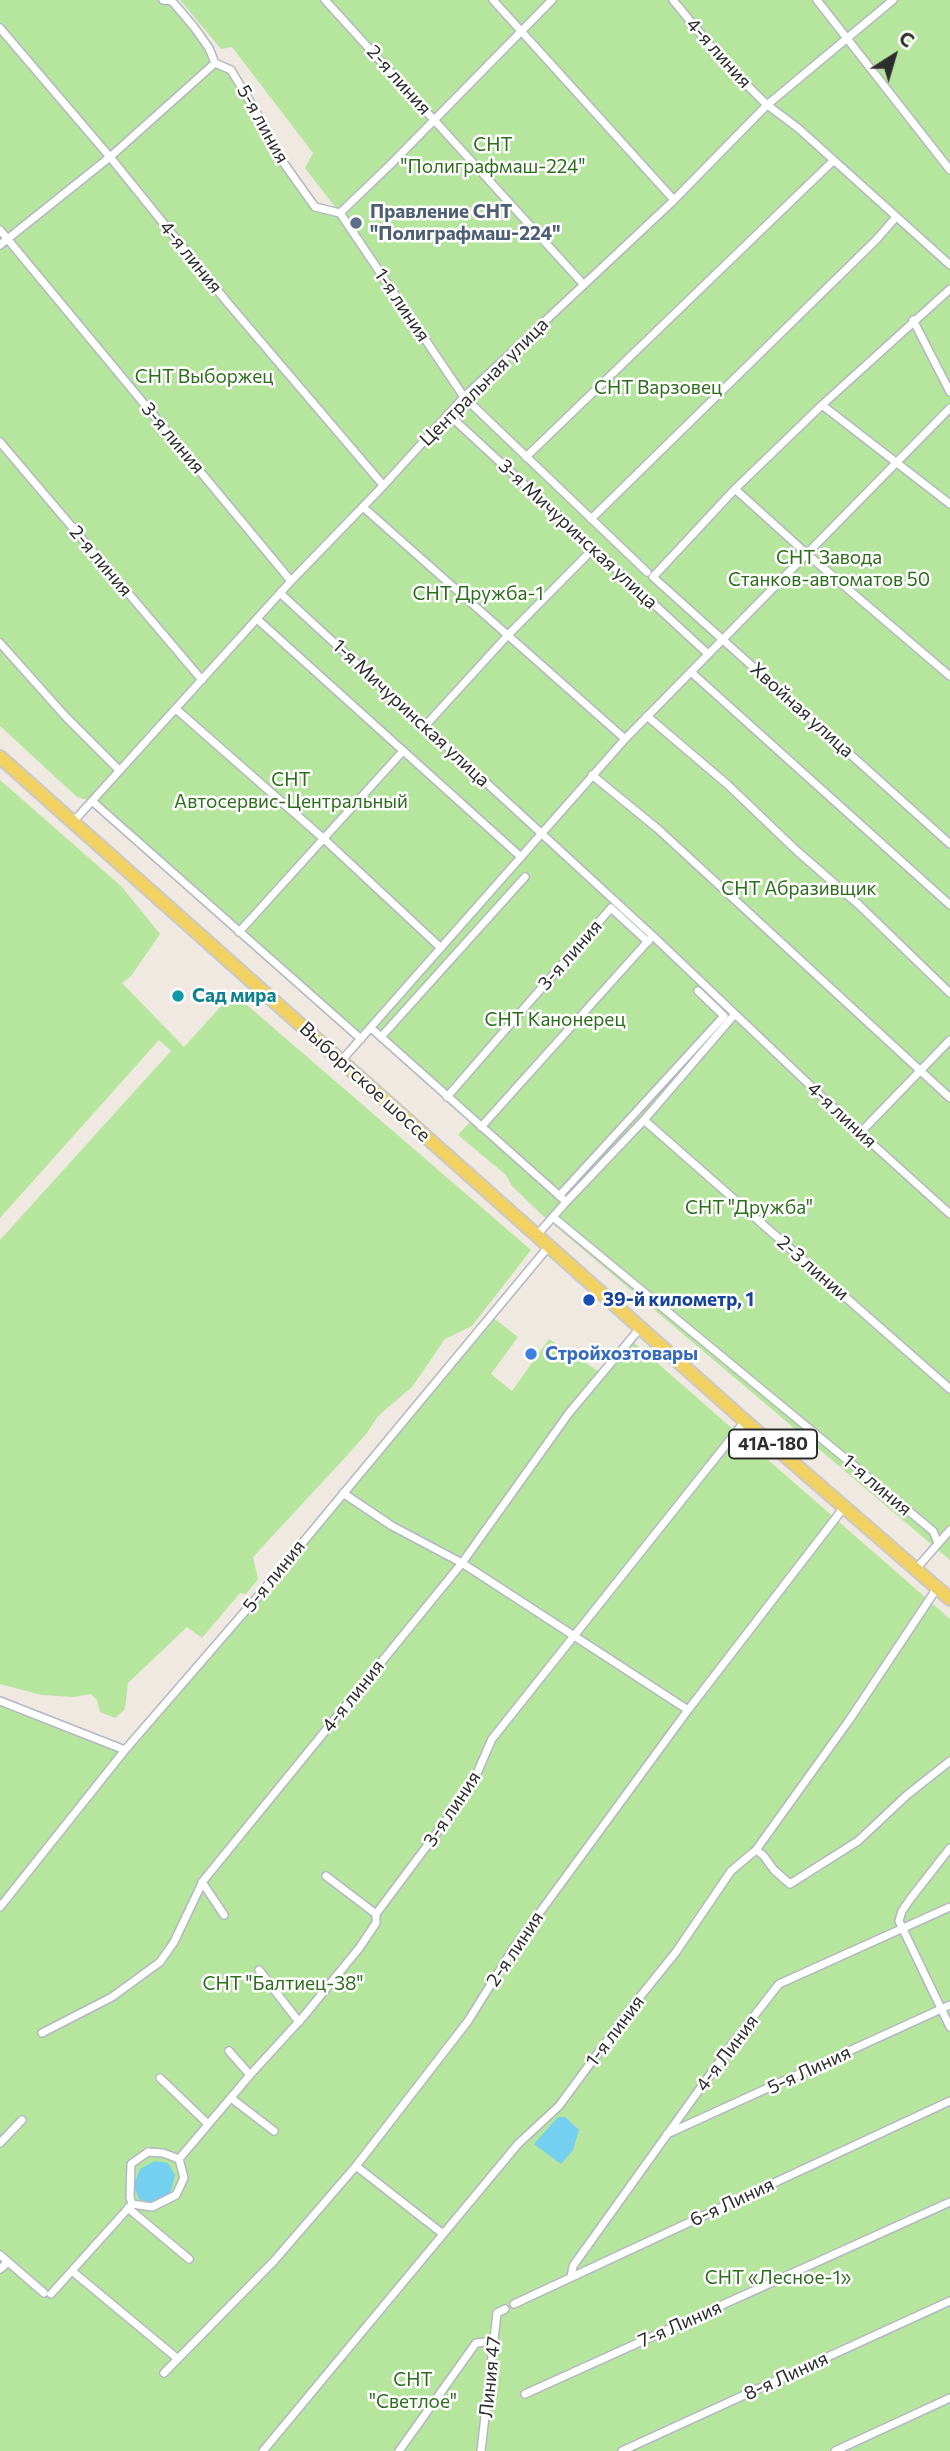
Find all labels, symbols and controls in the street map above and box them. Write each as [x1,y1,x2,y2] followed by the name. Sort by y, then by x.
[682,13,756,93] street label: 4-я линия
[859,21,929,91] north arrow
[895,26,919,52] text: С
[362,41,436,119] street label: 2-я линия
[232,81,294,167] street label: 5-я линия
[401,134,585,178] park label: СНТ "Полиграфмаш-224"
[370,201,560,245] place label: Правление СНТ "Полиграфмаш-224"
[348,215,364,231] marker: Правление СНТ "Полиграфмаш-224"
[155,216,227,298] street label: 4-я линия
[369,264,435,346] street label: 1-я линия
[415,313,553,451] street label: Центральная улица
[135,366,273,388] park label: СНТ Выборжец
[594,377,722,399] park label: СНТ Варзовец
[137,398,209,478] street label: 3-я линия
[494,454,662,614] street label: 3-я Мичуринская улица
[65,521,137,601] street label: 2-я линия
[728,547,930,591] park label: СНТ Завода Станков-автоматов 50
[412,583,544,605] park label: СНТ Дружба-1
[328,634,494,792] street label: 1-я Мичуринская улица
[746,658,858,762] street label: Хвойная улица
[174,769,408,813] park label: СНТ Автосервис-Центральный
[721,878,877,900] park label: СНТ Абразивщик
[533,915,607,995] street label: 3-я линия
[192,985,276,1007] place label: Сад мира
[170,988,186,1004] marker: Сад мира
[485,1009,625,1031] park label: СНТ Канонерец
[295,1017,435,1147] street label: Выборгское шоссе
[803,1077,881,1153] street label: 4-я линия
[685,1197,813,1219] park label: СНТ "Дружба"
[772,1231,854,1305] street label: 2-3 линии
[603,1289,754,1311] place label: 39-й километр, 1
[581,1292,597,1308] marker: 39-й километр, 1
[545,1343,698,1365] place label: Стройхозтовары
[523,1346,539,1362] marker: Стройхозтовары
[729,1429,817,1458] road number: 41А-180
[838,1449,916,1521] street label: 1-я линия
[238,1535,310,1617] street label: 5-я линия
[317,1655,389,1737] street label: 4-я линия
[418,1767,486,1851] street label: 3-я линия
[482,1907,548,1991] street label: 2-я линия
[202,1973,364,1995] park label: СНТ "Балтиец-38"
[581,1991,649,2071] street label: 1-я линия
[691,2010,763,2096] street label: 4-я Линия
[764,2041,854,2099] street label: 5-я Линия
[686,2173,778,2231] street label: 6-я Линия
[705,2267,851,2289] park label: СНТ «Лесное-1»
[635,2296,725,2352] street label: 7-я Линия
[474,2335,506,2419] street label: Линия 47
[740,2347,832,2405] street label: 8-я Линия
[369,2369,457,2413] park label: СНТ "Светлое"

